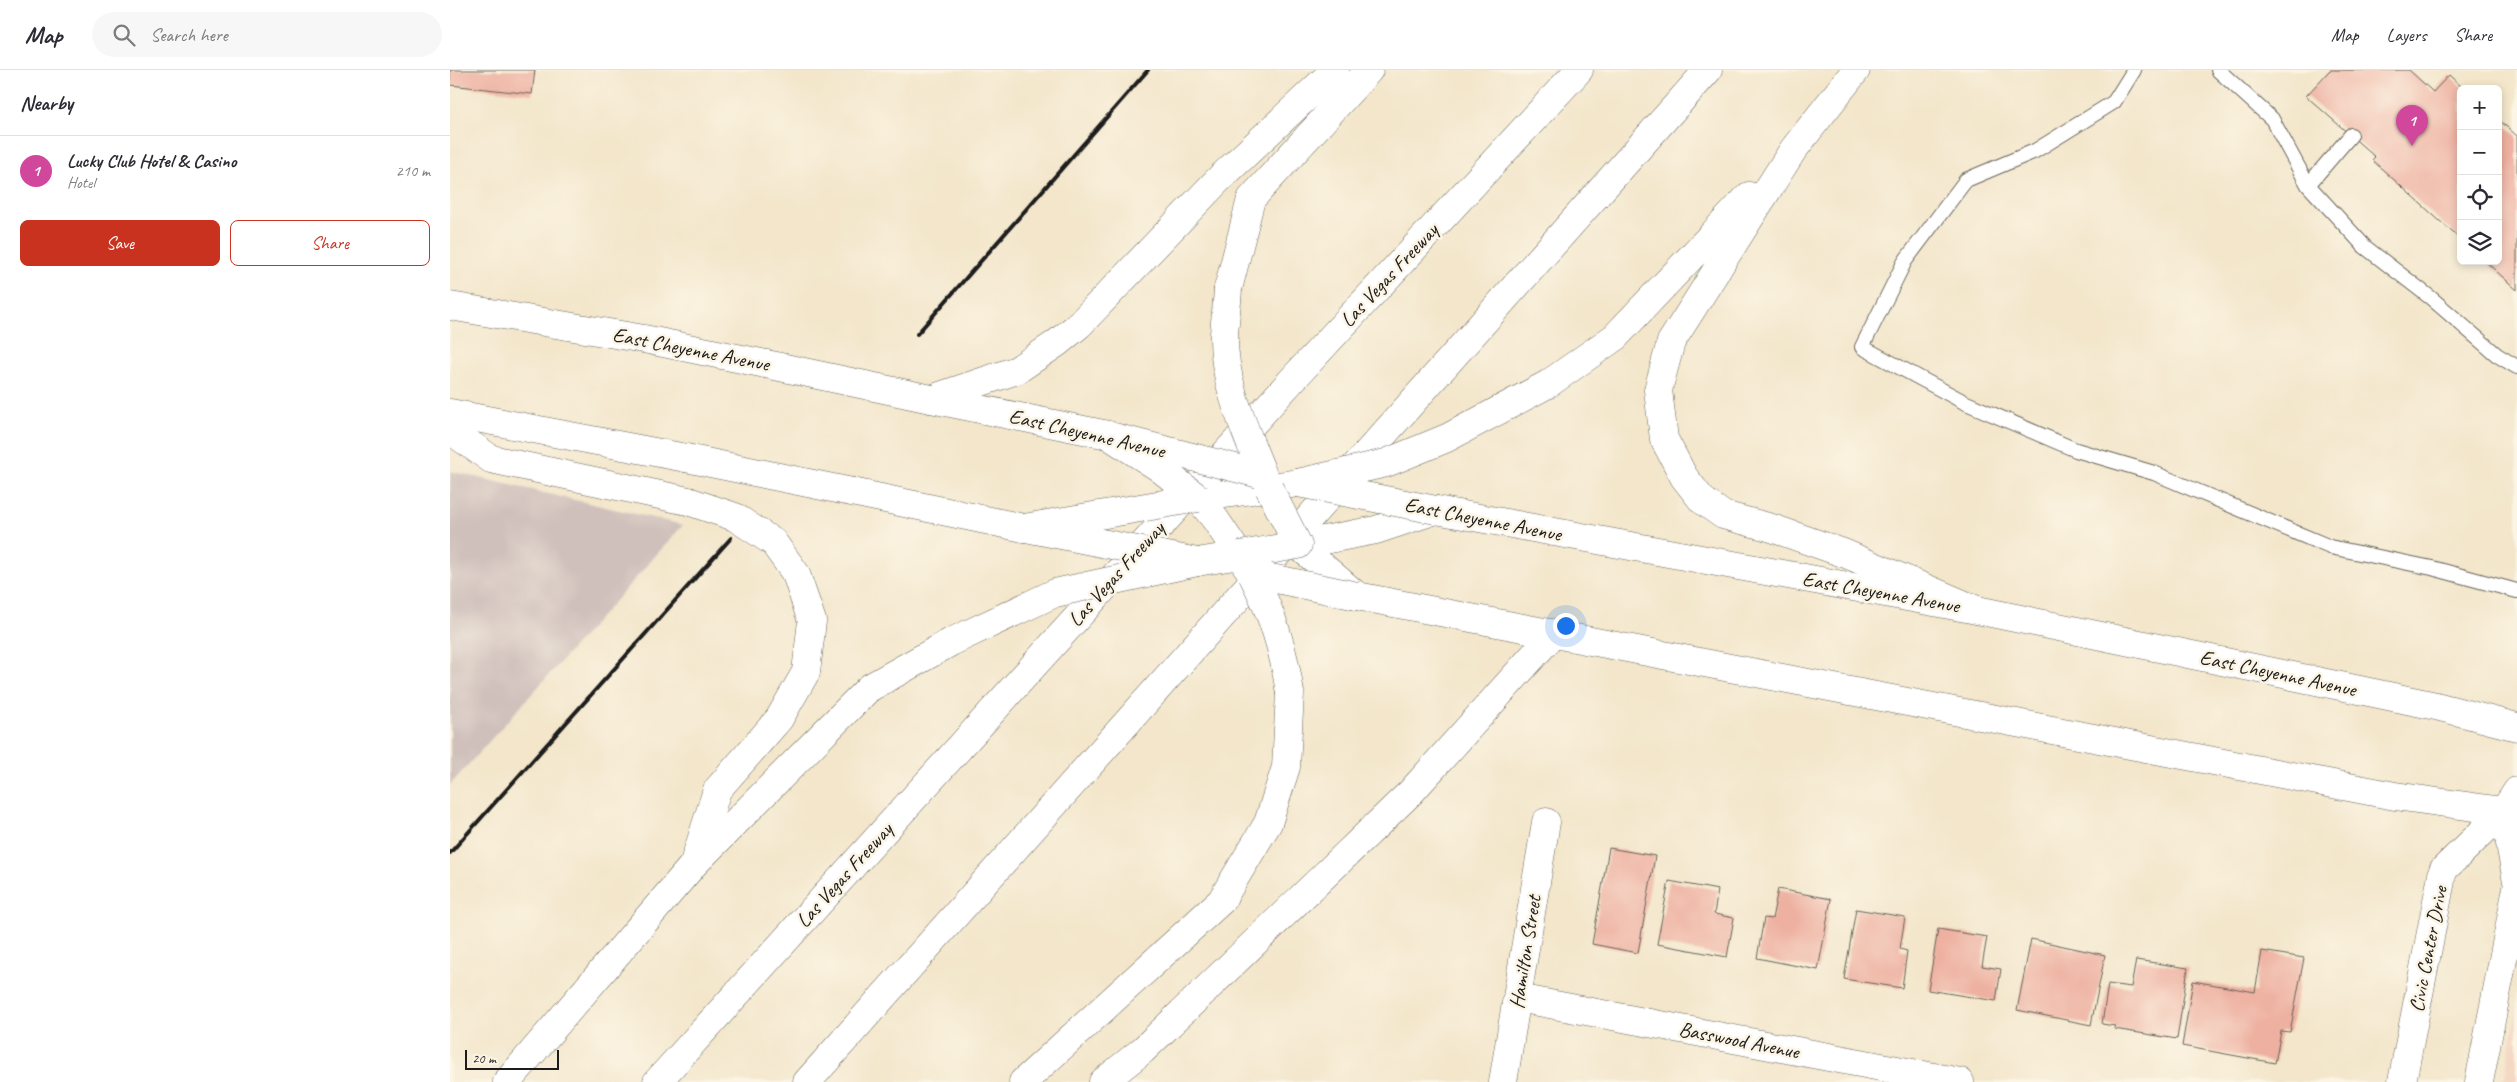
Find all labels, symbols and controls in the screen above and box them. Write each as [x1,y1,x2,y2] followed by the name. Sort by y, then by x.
[92,12,442,57] search box
[25,20,62,50] text: Map
[110,21,138,49] icon: search
[150,23,228,47] text: Search here
[2331,24,2359,46] text: Map
[2387,24,2426,46] text: Layers
[2454,24,2492,46] text: Share
[2457,85,2502,265] map controls
[2457,85,2502,130] button: +
[20,90,73,116] text: Nearby
[2396,105,2428,146] pin: 1
[2457,130,2502,175] button: −
[67,149,236,173] text: Lucky Club Hotel & Casino
[32,161,40,181] text: 1
[396,161,430,181] text: 210 m
[67,173,95,193] text: Hotel
[2457,175,2502,220] button: locate
[1334,216,1445,332] street label: Las Vegas Freeway
[20,220,220,266] button: Save
[230,220,430,266] button: Share
[2457,220,2502,265] button: layers
[611,321,774,377] street label: East Cheyenne Avenue
[1007,402,1169,464] street label: East Cheyenne Avenue
[1403,491,1566,547] street label: East Cheyenne Avenue
[1062,515,1171,632] street label: Las Vegas Freeway
[1801,565,1964,619] street label: East Cheyenne Avenue
[1553,613,1579,639] your location
[2198,644,2360,703] street label: East Cheyenne Avenue
[790,816,899,933] street label: Las Vegas Freeway
[2403,883,2453,1014] street label: Civic Center Drive
[1503,891,1547,1011] street label: Hamilton Street
[1677,1016,1802,1065] street label: Basswood Avenue
[465,1047,559,1070] scale bar
[472,1050,496,1067] text: 20 m

